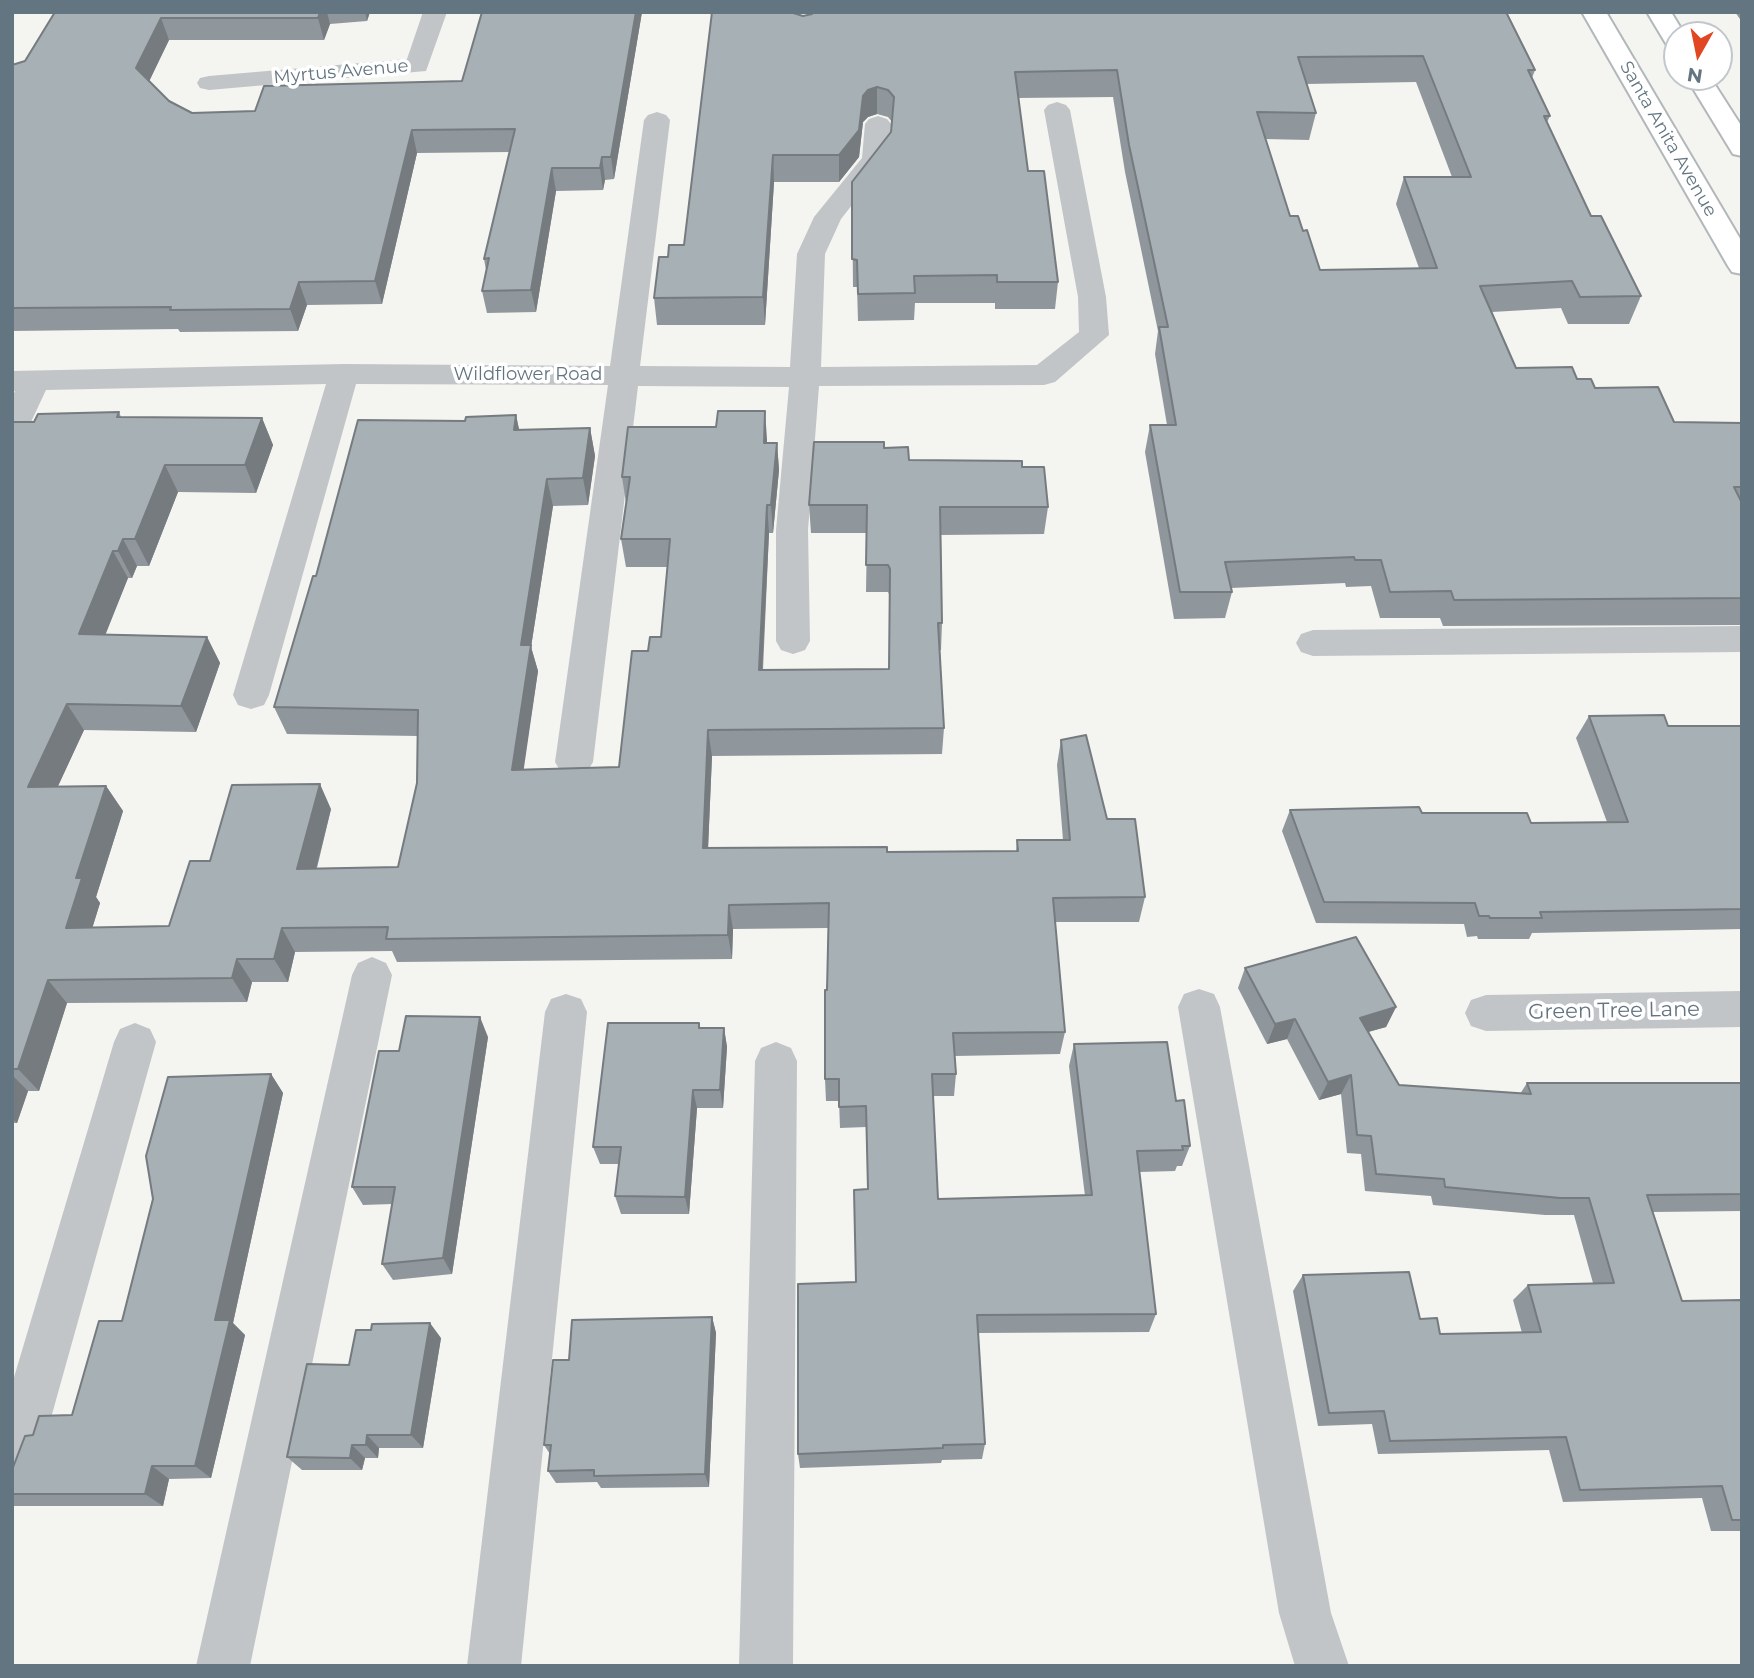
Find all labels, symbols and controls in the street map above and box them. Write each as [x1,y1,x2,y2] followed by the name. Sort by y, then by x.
[1663,21,1733,91] north arrow
[273,55,409,89] street label: Myrtus Avenue
[1615,57,1721,221] street label: Santa Anita Avenue
[1686,63,1704,88] text: N
[454,364,602,386] street label: Wildflower Road
[1528,997,1700,1025] street label: Green Tree Lane

